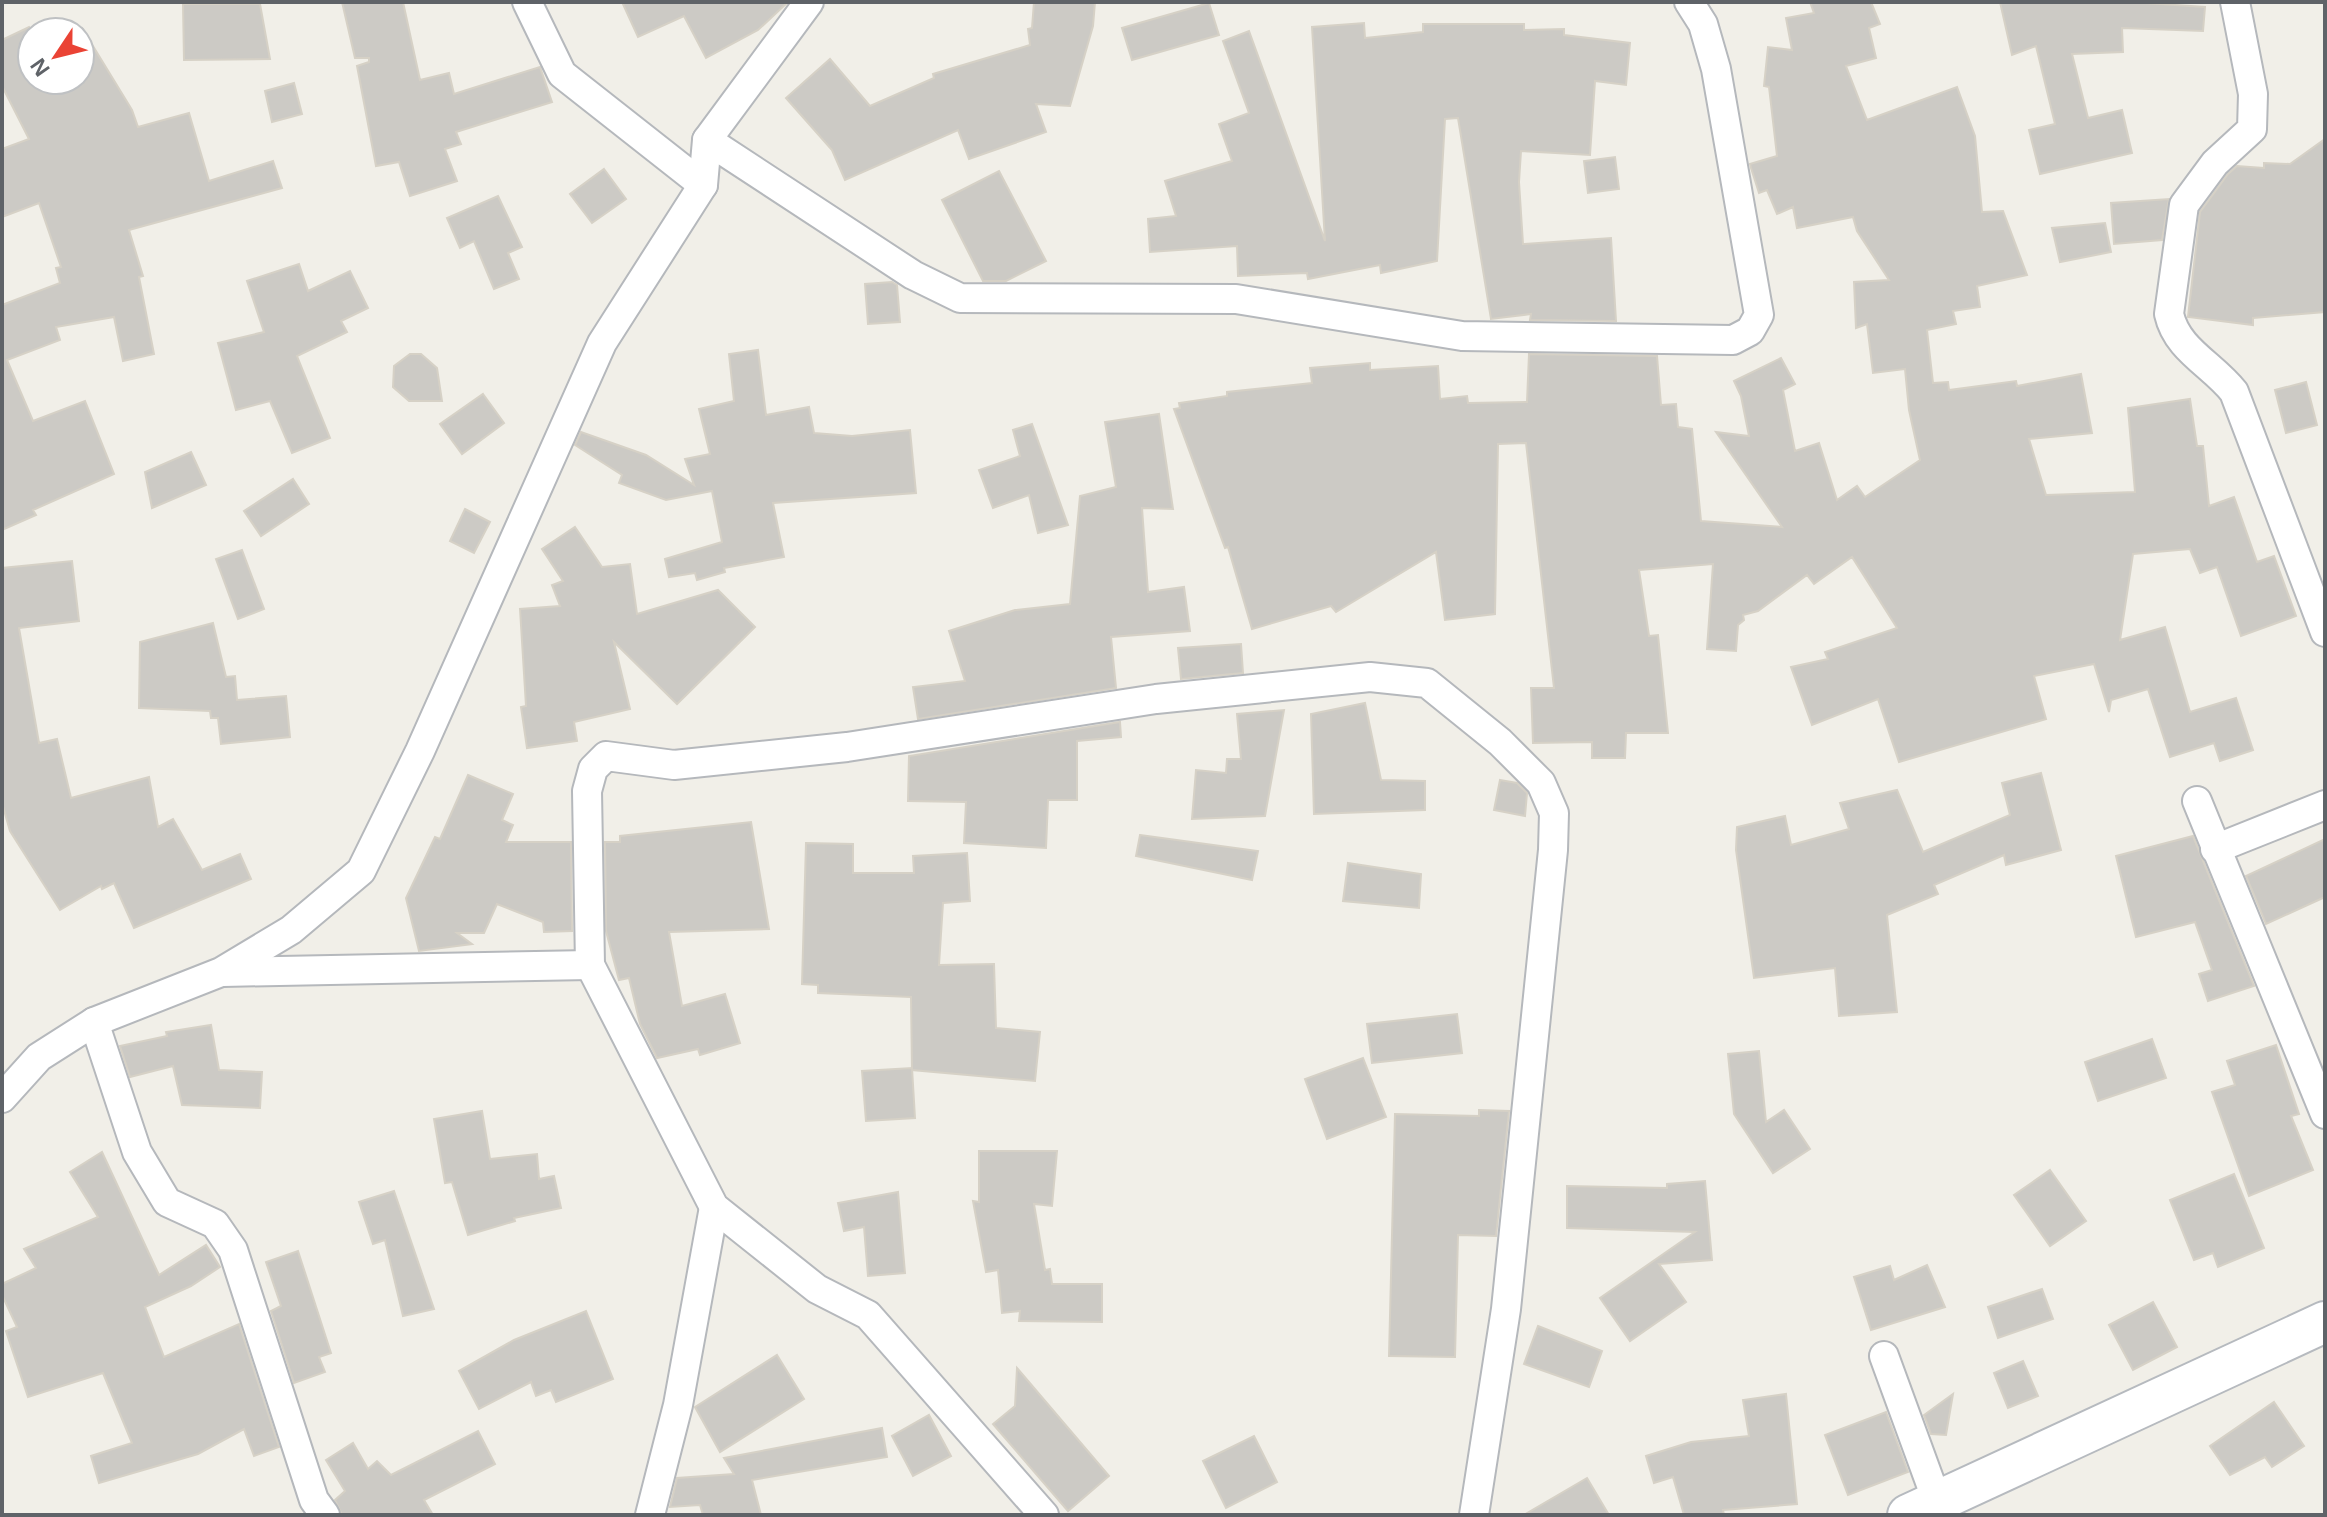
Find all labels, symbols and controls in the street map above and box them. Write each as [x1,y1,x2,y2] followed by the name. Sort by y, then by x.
[16,16,96,96] north arrow
[25,54,55,81] text: N

